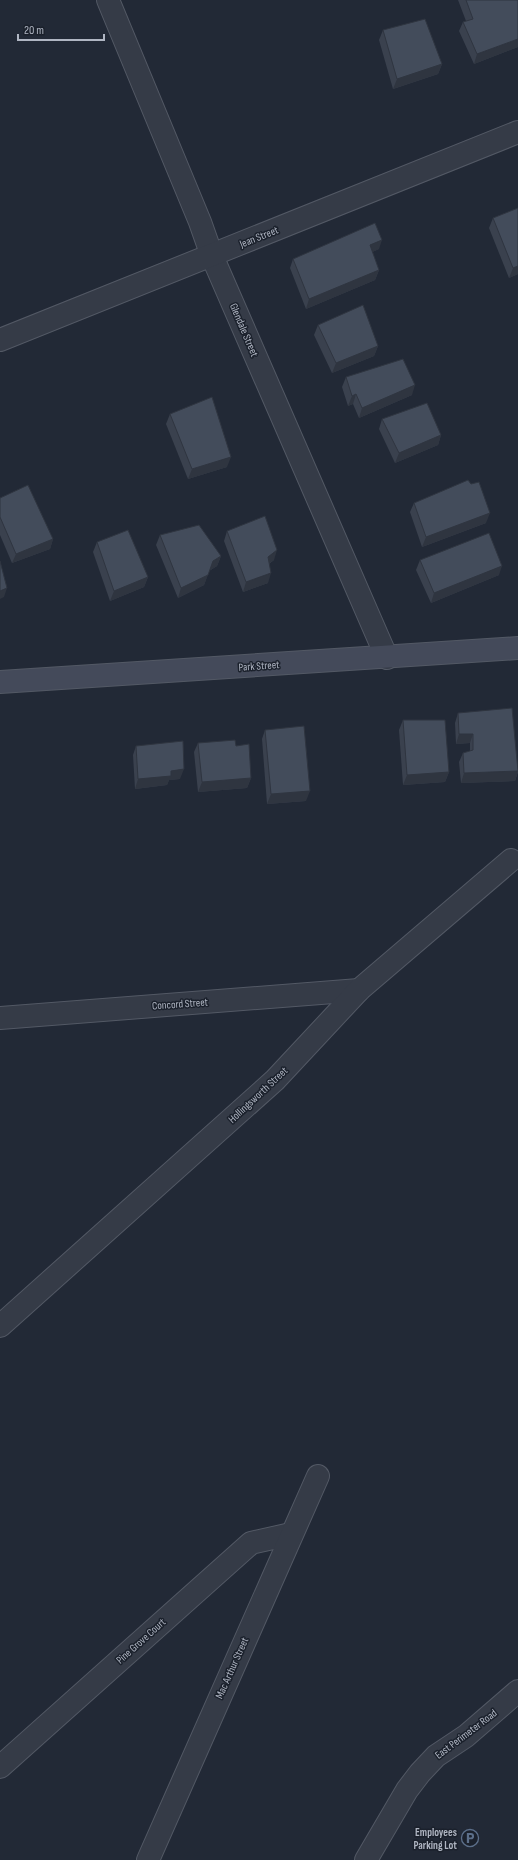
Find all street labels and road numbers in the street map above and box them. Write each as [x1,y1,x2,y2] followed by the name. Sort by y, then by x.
[237,223,281,251] street label: Jean Street
[227,301,261,359] street label: Glendale Street
[238,658,281,674] street label: Park Street
[152,996,209,1012] street label: Concord Street
[226,1064,291,1126] street label: Hollingsworth Street
[114,1615,169,1667] street label: Pine Grove Court
[213,1635,252,1701] street label: Mac Arthur Street
[432,1706,500,1762] street label: East Perimeter Road

